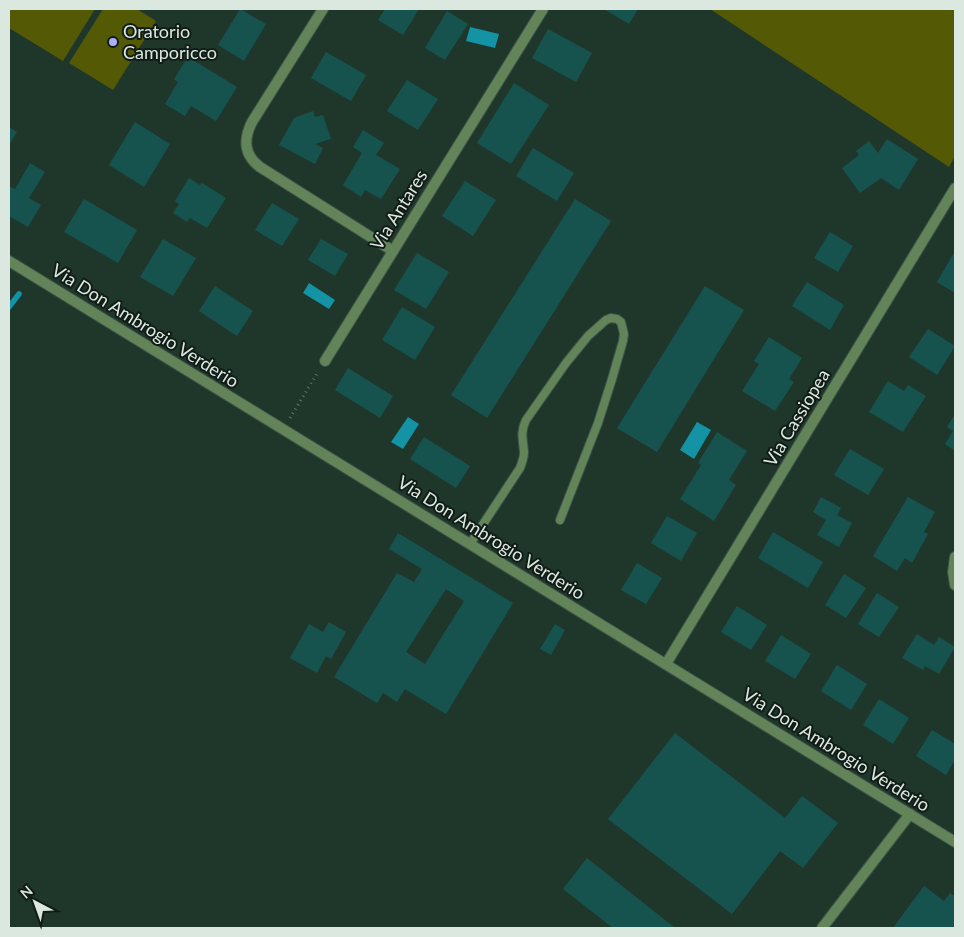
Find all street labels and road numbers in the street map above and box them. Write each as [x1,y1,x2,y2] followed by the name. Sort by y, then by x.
[365,165,432,254] street label: Via Antares
[48,259,243,392] street label: Via Don Ambrogio Verderio
[758,365,834,470] street label: Via Cassiopea
[394,471,589,604] street label: Via Don Ambrogio Verderio
[739,683,934,816] street label: Via Don Ambrogio Verderio

